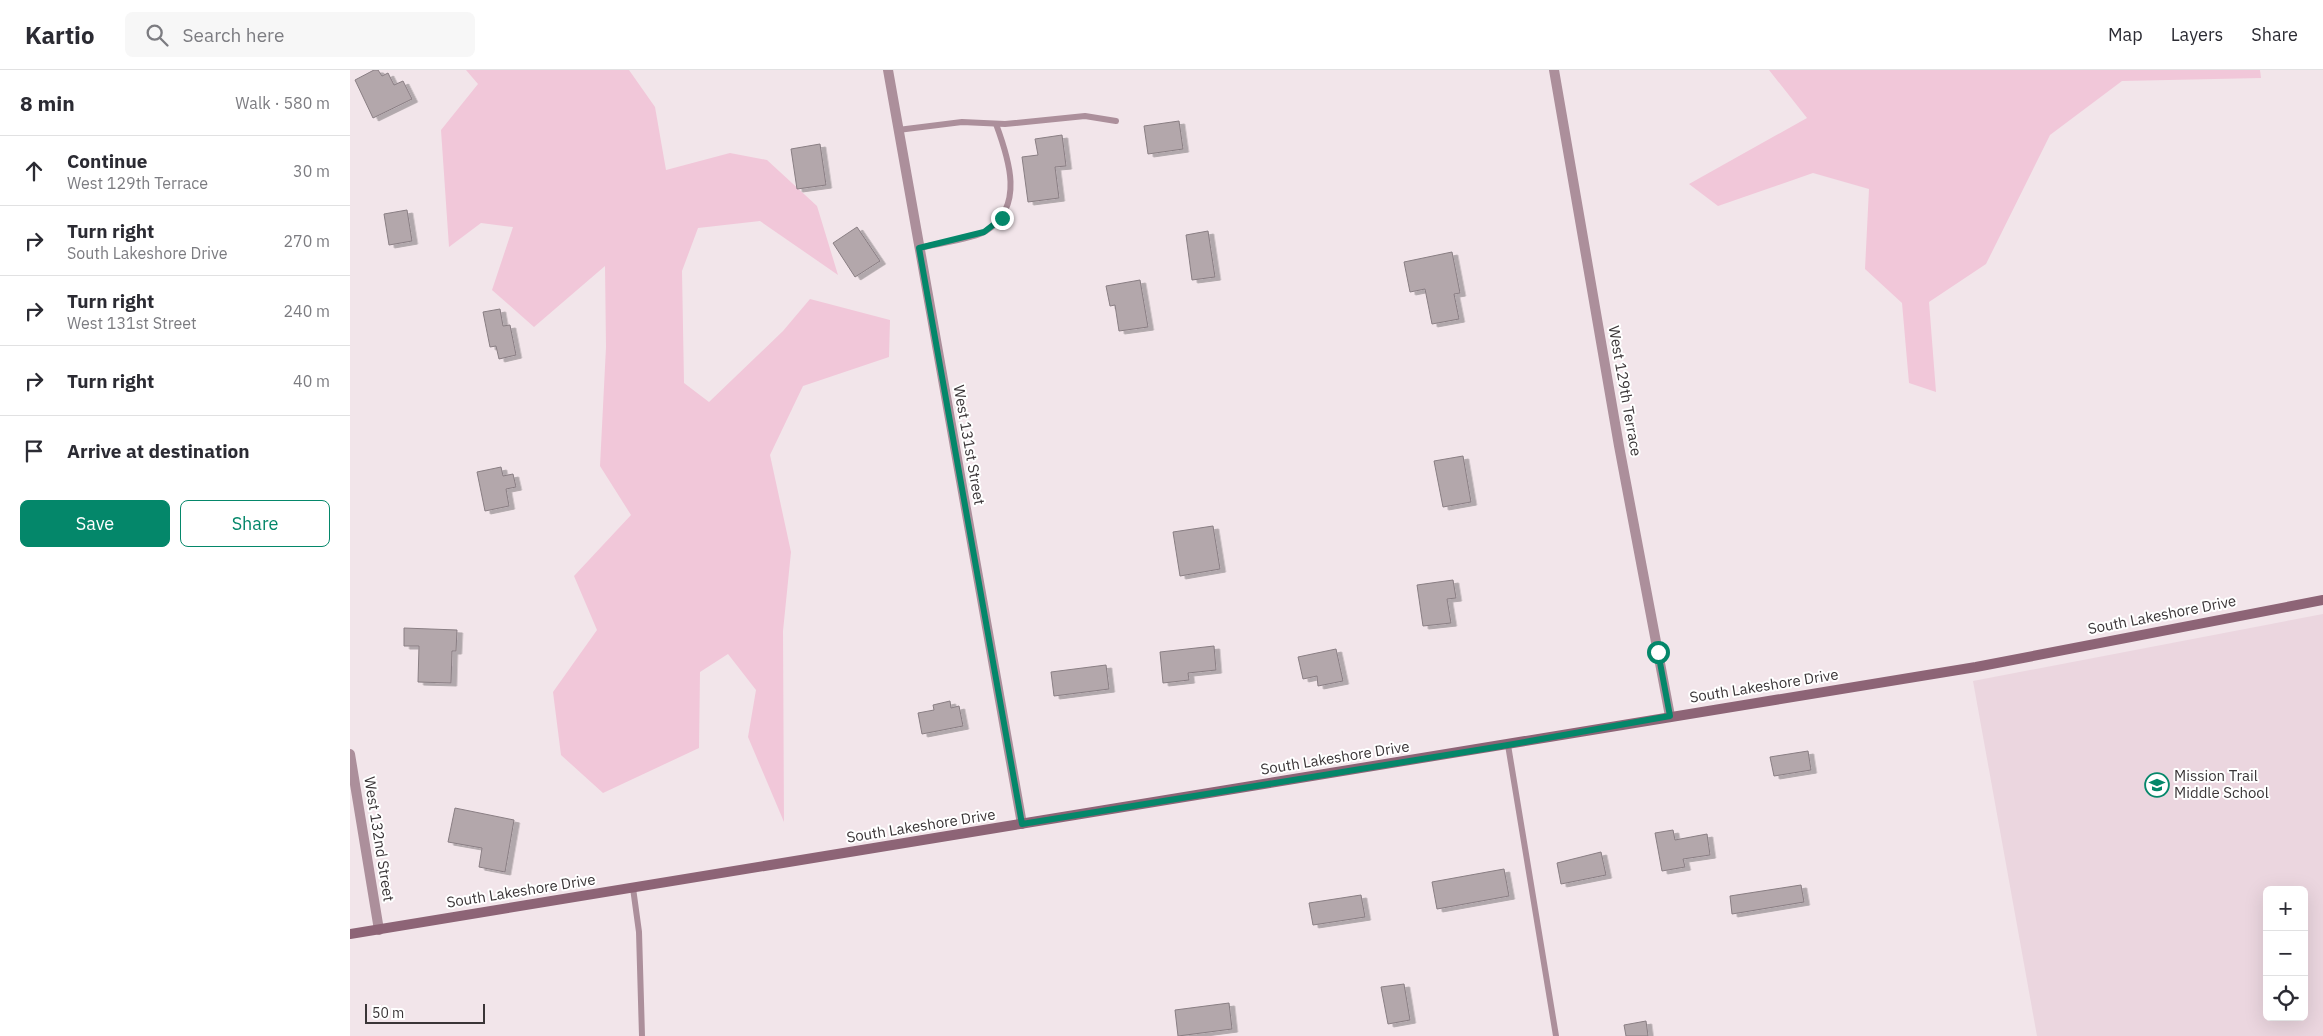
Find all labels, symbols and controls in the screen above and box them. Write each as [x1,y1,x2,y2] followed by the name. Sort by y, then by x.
[125,12,475,57] search box
[25,19,95,51] text: Kartio
[143,21,171,49] icon: search
[183,23,284,47] text: Search here
[2108,23,2143,46] text: Map
[2171,23,2223,46] text: Layers
[2251,23,2298,46] text: Share
[20,89,75,117] text: 8 min
[235,93,330,113] text: Walk · 580 m
[67,149,147,173] text: Continue
[20,157,48,185] icon: ahead
[293,161,330,181] text: 30 m
[67,173,208,193] text: West 129th Terrace
[991,207,1014,230] route end
[67,219,154,243] text: Turn right
[20,227,48,255] icon: right
[283,231,330,251] text: 270 m
[67,243,228,263] text: South Lakeshore Drive
[67,289,154,313] text: Turn right
[20,297,48,325] icon: right
[283,301,330,321] text: 240 m
[67,313,197,333] text: West 131st Street
[1605,324,1646,458] street label: West 129th Terrace
[20,367,48,395] icon: right
[67,369,154,393] text: Turn right
[293,371,330,391] text: 40 m
[950,383,989,506] street label: West 131st Street
[20,437,48,465] icon: arrive
[67,439,250,463] text: Arrive at destination
[20,500,170,547] button: Save
[180,500,330,547] button: Share
[2086,591,2238,638] street label: South Lakeshore Drive
[1647,641,1670,664] route start
[1688,664,1840,707] street label: South Lakeshore Drive
[1259,736,1411,779] street label: South Lakeshore Drive
[2174,766,2269,802] place label: Mission Trail Middle School
[2144,772,2170,798] school or university icon: Mission Trail Middle School
[360,775,399,903] street label: West 132nd Street
[845,804,997,847] street label: South Lakeshore Drive
[445,869,597,912] street label: South Lakeshore Drive
[2263,886,2308,1021] map controls
[2263,886,2308,931] button: +
[2263,931,2308,976] button: −
[2263,976,2308,1021] button: locate
[365,1001,485,1024] scale bar
[372,1004,404,1022] text: 50 m

